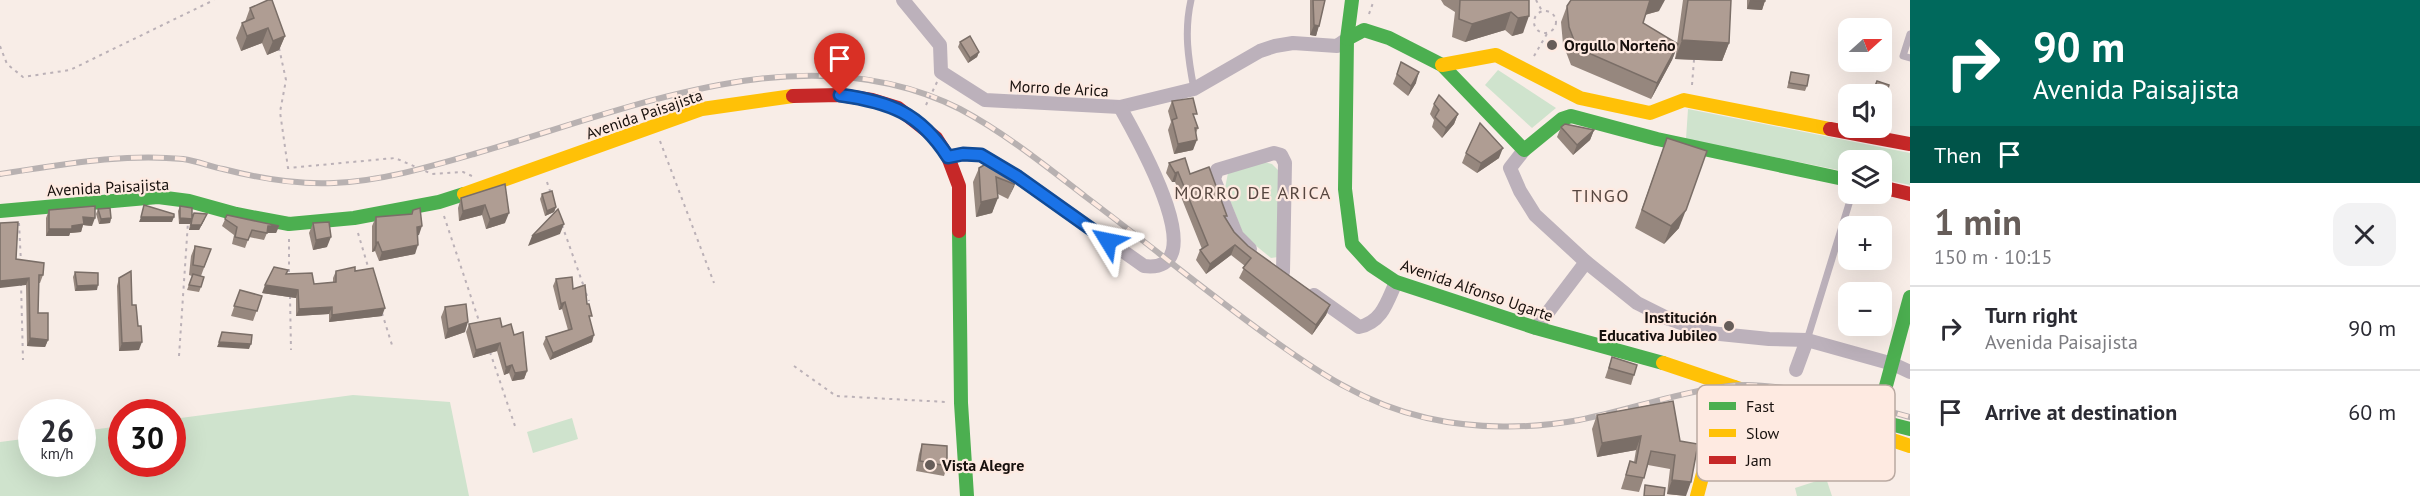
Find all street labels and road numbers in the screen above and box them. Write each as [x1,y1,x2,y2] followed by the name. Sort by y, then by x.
[1009,75,1109,101] street label: Morro de Arica
[583,85,705,143] street label: Avenida Paisajista
[46,174,170,200] street label: Avenida Paisajista
[1398,255,1556,325] street label: Avenida Alfonso Ugarte

